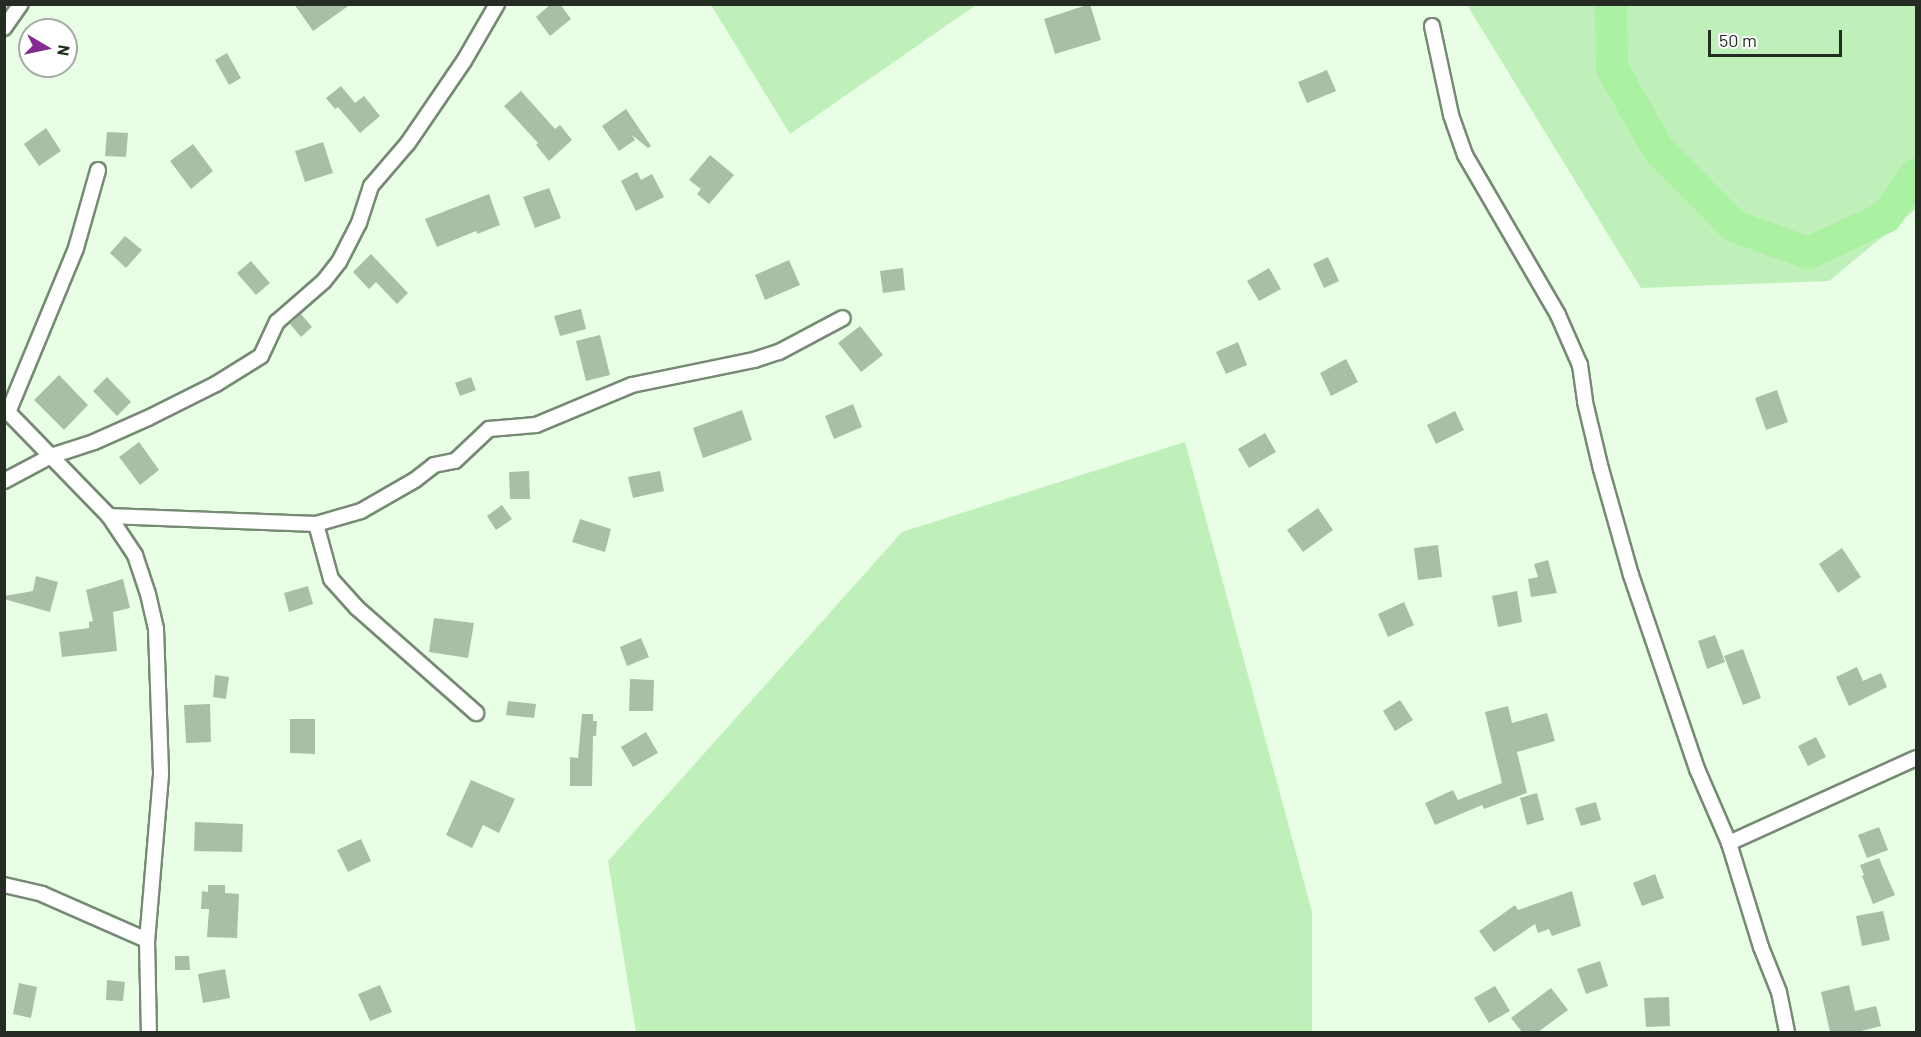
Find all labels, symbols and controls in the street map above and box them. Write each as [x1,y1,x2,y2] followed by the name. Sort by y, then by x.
[18,18,78,78] north arrow
[1711,18,1844,56] scale bar
[1719,29,1757,51] text: 50 m
[54,44,75,57] text: N

